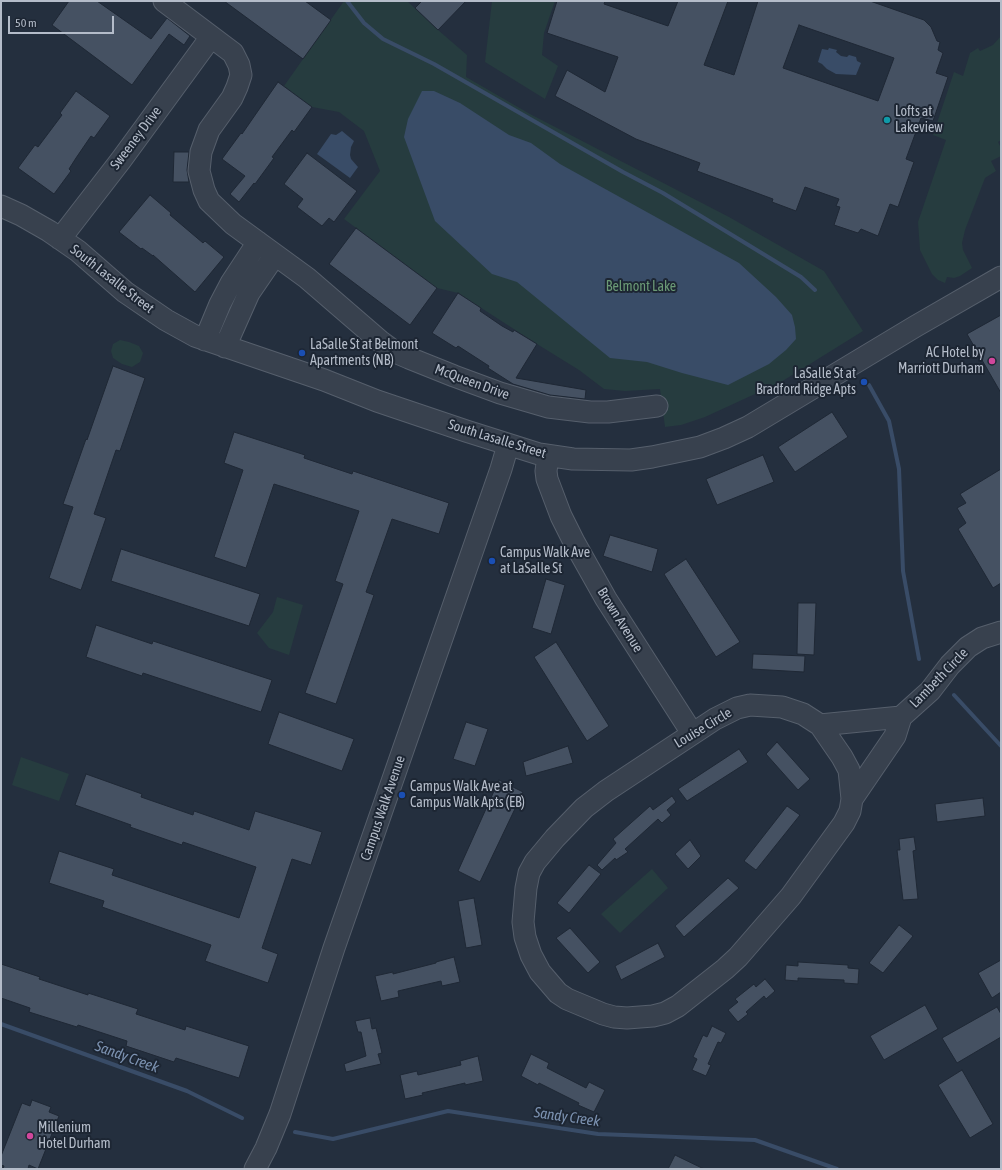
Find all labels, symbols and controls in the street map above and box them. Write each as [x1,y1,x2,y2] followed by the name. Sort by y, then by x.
[10,8,116,34] scale bar
[15,16,37,30] text: 50 m
[107,103,165,173] street label: Sweeney Drive
[895,104,943,136] place label: Lofts at Lakeview
[882,115,892,125] marker: Lofts at Lakeview
[67,241,157,317] street label: South Lasalle Street
[606,279,676,295] park label: Belmont Lake
[310,337,418,370] place label: LaSalle St at Belmont Apartments (NB)
[898,345,984,378] place label: AC Hotel by Marriott Durham
[297,348,307,358] marker: LaSalle St at Belmont Apartments (NB)
[987,356,997,366] marker: AC Hotel by Marriott Durham
[432,361,512,403] street label: McQueen Drive
[756,366,856,398] place label: LaSalle St at Bradford Ridge Apts
[859,377,869,387] marker: LaSalle St at Bradford Ridge Apts
[446,416,548,462] street label: South Lasalle Street
[500,545,590,578] place label: Campus Walk Ave at LaSalle St
[487,556,497,566] marker: Campus Walk Ave at LaSalle St
[594,585,646,655] street label: Brown Avenue
[906,645,972,711] street label: Lambeth Circle
[671,704,735,752] street label: Louise Circle
[357,753,409,863] street label: Campus Walk Avenue
[410,779,525,812] place label: Campus Walk Ave at Campus Walk Apts (EB)
[397,790,407,800] marker: Campus Walk Ave at Campus Walk Apts (EB)
[93,1037,161,1077] water label: Sandy Creek
[533,1103,601,1131] water label: Sandy Creek
[38,1120,111,1152] place label: Millenium Hotel Durham
[25,1131,35,1141] marker: Millenium Hotel Durham

